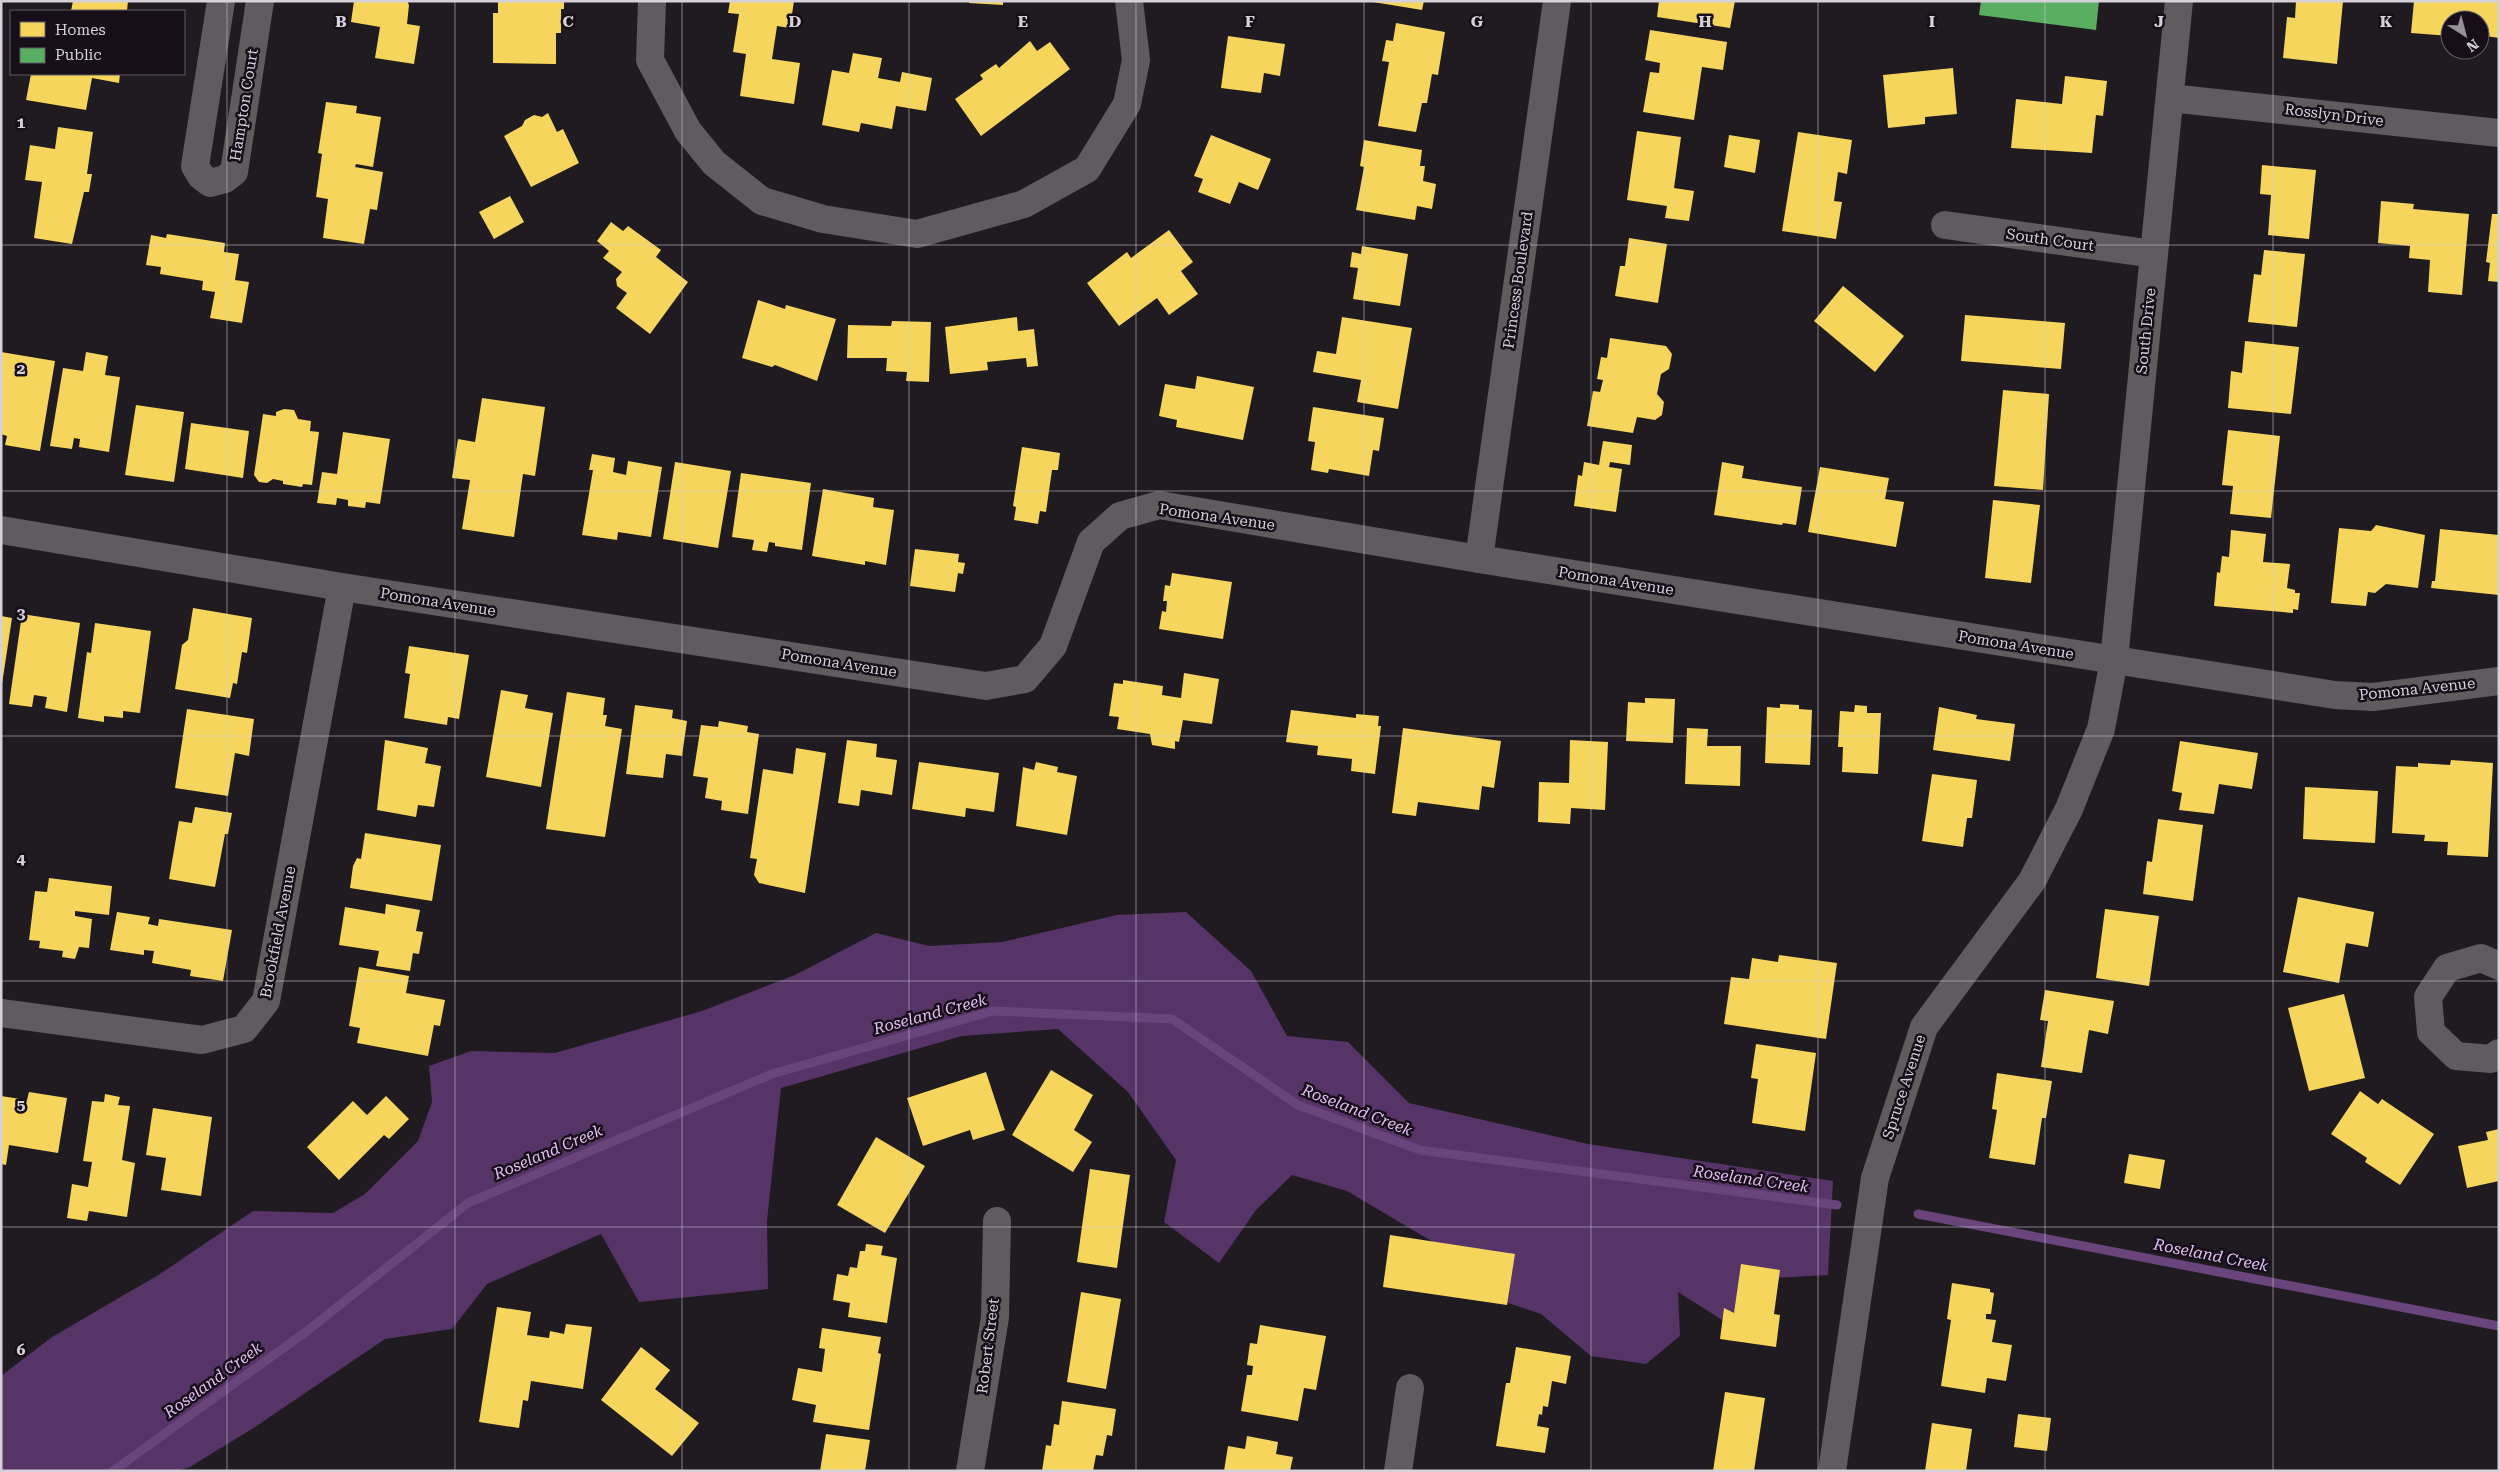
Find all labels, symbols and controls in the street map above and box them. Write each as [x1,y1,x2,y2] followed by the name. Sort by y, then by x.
[10,10,185,75] legend
[2440,10,2490,60] north arrow
[335,12,347,31] text: B
[562,12,574,31] text: C
[789,12,802,31] text: D
[1018,12,1028,31] text: E
[1245,12,1255,31] text: F
[1471,12,1484,31] text: G
[1698,12,1712,31] text: H
[1929,12,1935,31] text: I
[2154,12,2164,31] text: J
[2380,12,2393,31] text: K
[55,21,106,39] text: Homes
[2463,36,2482,55] text: N
[55,46,102,64] text: Public
[226,47,262,162] street label: Hampton Court
[2283,100,2385,130] street label: Rosslyn Drive
[17,113,26,132] text: 1
[1499,210,1537,350] street label: Princess Boulevard
[2005,225,2096,255] street label: South Court
[2133,287,2159,375] street label: South Drive
[17,359,26,378] text: 2
[1158,500,1276,534] street label: Pomona Avenue
[1557,563,1675,599] street label: Pomona Avenue
[379,584,497,620] street label: Pomona Avenue
[17,604,26,623] text: 3
[1957,627,2075,663] street label: Pomona Avenue
[780,645,898,681] street label: Pomona Avenue
[2358,674,2476,704] street label: Pomona Avenue
[17,849,26,868] text: 4
[256,865,300,999] street label: Brookfield Avenue
[870,990,989,1039] water label: Roseland Creek
[1879,1032,1929,1142] street label: Spruce Avenue
[1298,1080,1415,1140] water label: Roseland Creek
[17,1095,26,1114] text: 5
[490,1120,606,1184] water label: Roseland Creek
[1691,1161,1810,1197] water label: Roseland Creek
[2151,1234,2270,1275] water label: Roseland Creek
[973,1297,1003,1395] street label: Robert Street
[159,1338,266,1423] water label: Roseland Creek
[17,1340,26,1359] text: 6

